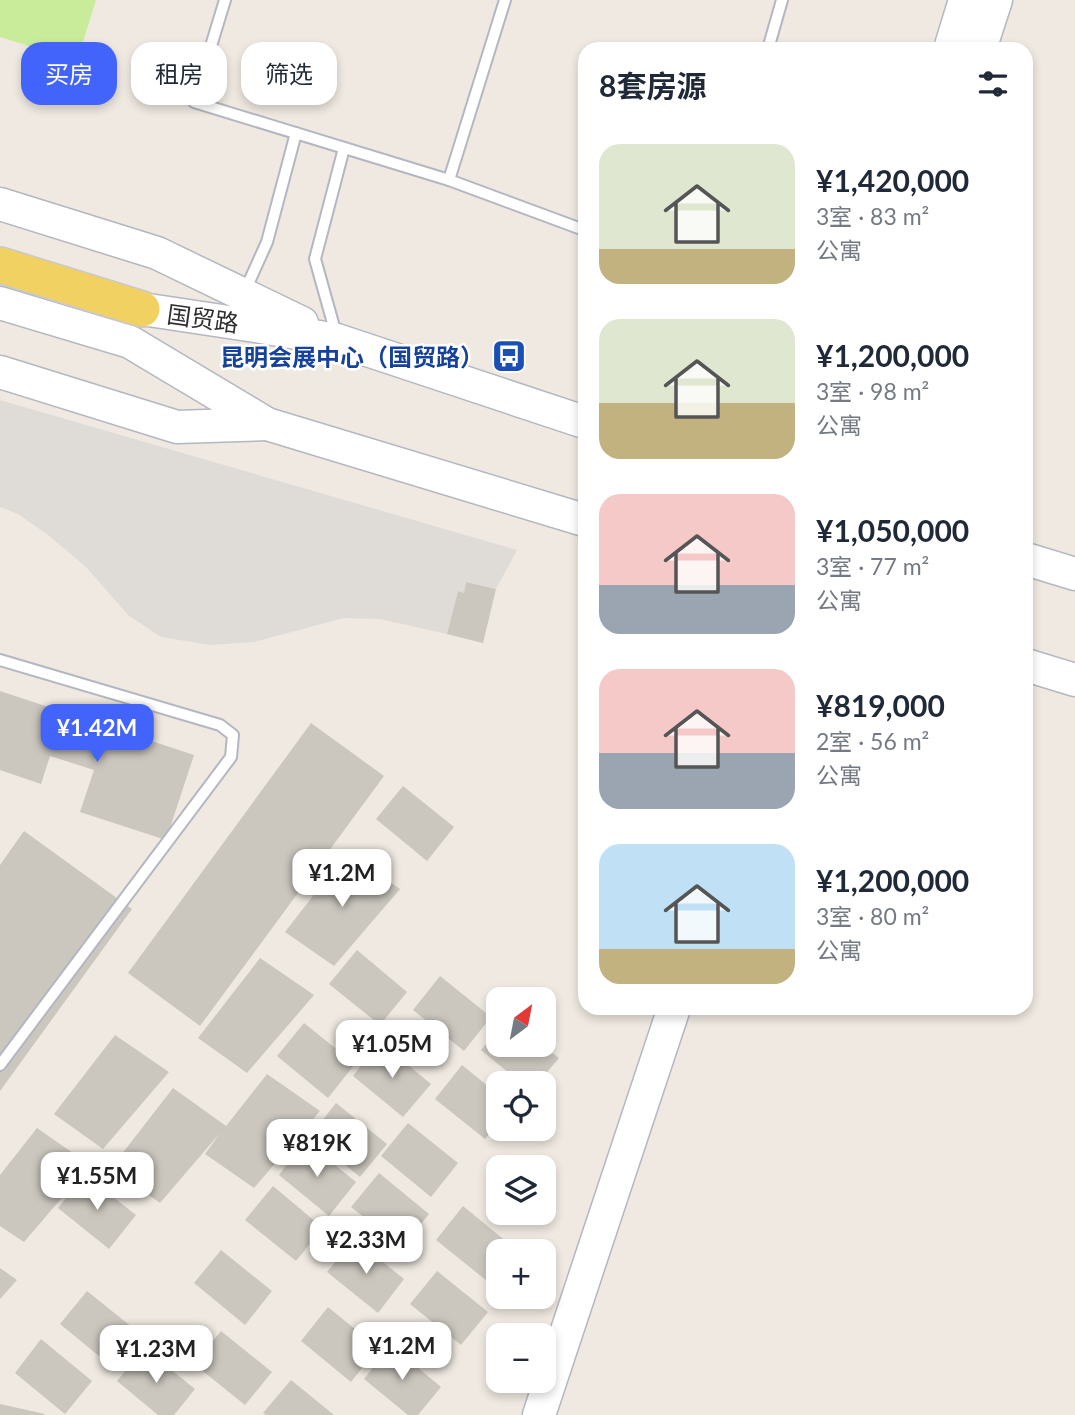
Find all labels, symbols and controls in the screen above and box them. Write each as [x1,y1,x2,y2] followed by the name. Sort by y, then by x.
[21,42,117,105] chip: 买房
[131,42,227,105] chip: 租房
[241,42,337,105] chip: 筛选
[974,65,1012,103] icon: filters
[599,67,706,103] text: 8套房源
[816,162,969,198] text: ¥1,420,000
[655,172,739,256] icon: home
[816,202,929,230] text: 3室 · 83 m²
[816,236,862,264] text: 公寓
[165,299,241,337] street label: 国贸路
[490,337,528,375] bus stop icon: 昆明会展中心（国贸路）
[816,337,969,373] text: ¥1,200,000
[220,342,484,371] place label: 昆明会展中心（国贸路）
[655,347,739,431] icon: home
[816,377,929,405] text: 3室 · 98 m²
[816,411,862,439] text: 公寓
[816,512,969,548] text: ¥1,050,000
[655,522,739,606] icon: home
[816,552,929,580] text: 3室 · 77 m²
[816,586,862,614] text: 公寓
[816,687,945,723] text: ¥819,000
[655,697,739,781] icon: home
[40,704,154,764] pin: ¥1.42M
[57,713,137,741] text: ¥1.42M
[816,727,929,755] text: 2室 · 56 m²
[816,761,862,789] text: 公寓
[293,850,391,909] pin: ¥1.2M
[308,858,376,886] text: ¥1.2M
[816,862,969,898] text: ¥1,200,000
[655,872,739,956] icon: home
[816,902,929,930] text: 3室 · 80 m²
[816,936,862,964] text: 公寓
[486,987,556,1057] north arrow
[486,987,556,1393] map controls
[335,1020,449,1080] pin: ¥1.05M
[352,1029,432,1057] text: ¥1.05M
[486,1071,556,1141] button: locate
[268,1120,366,1179] pin: ¥819K
[282,1128,352,1156] text: ¥819K
[40,1152,154,1212] pin: ¥1.55M
[486,1155,556,1225] button: layers
[57,1161,137,1189] text: ¥1.55M
[309,1216,423,1276] pin: ¥2.33M
[326,1225,406,1253] text: ¥2.33M
[486,1239,556,1309] button: +
[353,1322,451,1382] pin: ¥1.2M
[486,1323,556,1393] button: −
[99,1326,213,1385] pin: ¥1.23M
[368,1331,436,1359] text: ¥1.2M
[116,1334,196,1362] text: ¥1.23M

